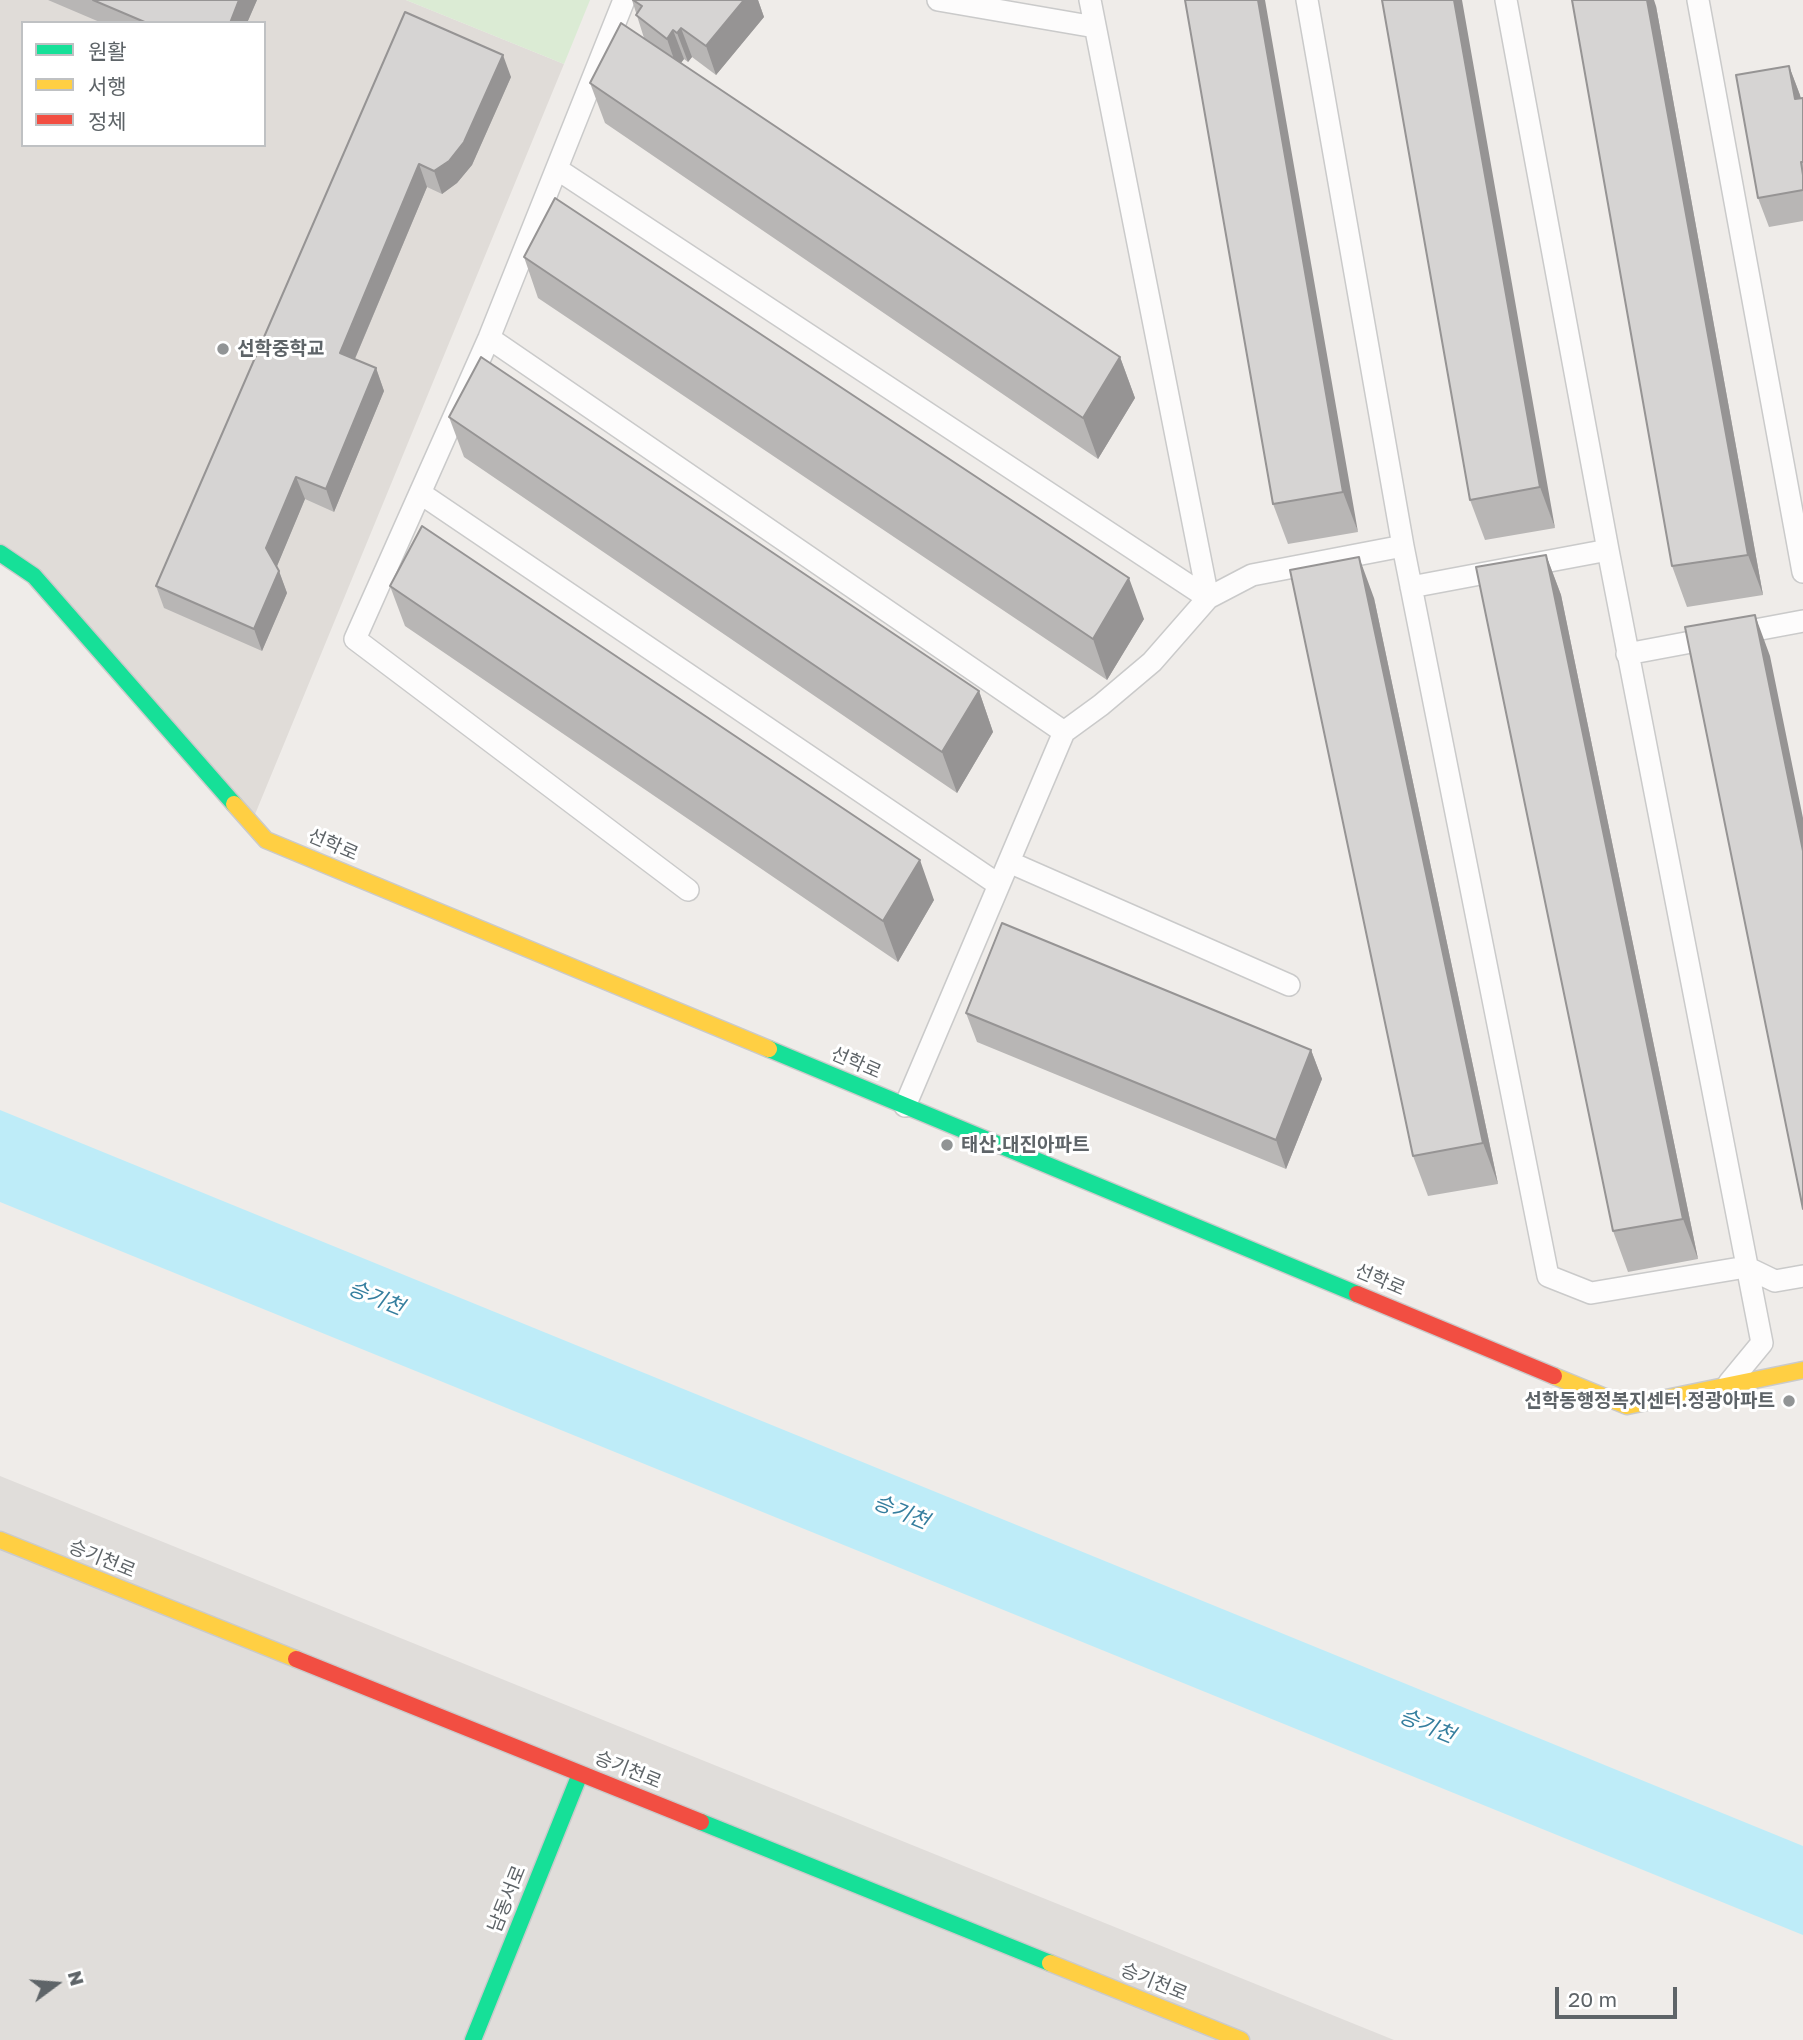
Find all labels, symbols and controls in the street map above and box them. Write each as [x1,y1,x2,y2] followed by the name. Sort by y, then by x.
[21,21,266,147] legend
[88,38,127,64] text: 원활
[88,73,127,99] text: 서행
[88,108,127,134] text: 정체
[237,338,324,360] place label: 선학중학교
[215,341,231,357] marker: 선학중학교
[304,824,362,866] street label: 선학로
[827,1042,885,1084] street label: 선학로
[961,1134,1089,1156] place label: 태산.대진아파트
[939,1137,955,1153] marker: 태산.대진아파트
[1351,1259,1409,1301] street label: 선학로
[344,1275,408,1321] water label: 승기천
[1524,1390,1775,1412] place label: 선학동행정복지센터.정광아파트
[1781,1393,1797,1409] marker: 선학동행정복지센터.정광아파트
[869,1489,933,1535] water label: 승기천
[65,1535,139,1583] street label: 승기천로
[1395,1703,1459,1749] water label: 승기천
[591,1746,665,1794] street label: 승기천로
[483,1862,531,1936] street label: 남동서로
[21,1949,91,2019] north arrow
[1117,1958,1191,2006] street label: 승기천로
[64,1968,90,1988] text: N
[1558,1974,1680,2018] scale bar
[1568,1986,1617,2012] text: 20 m

